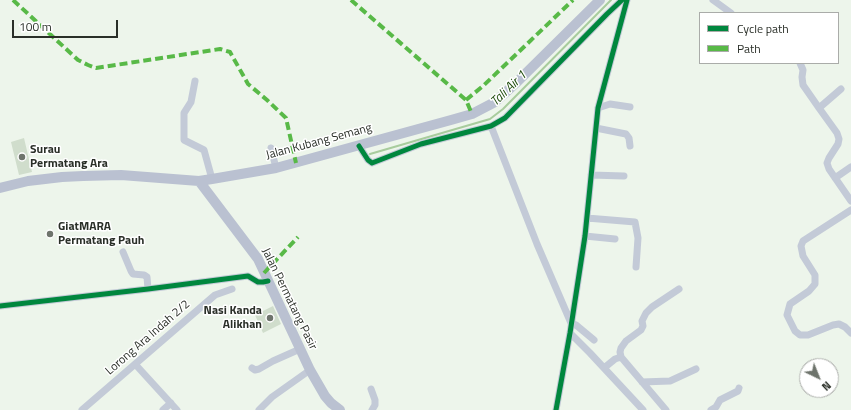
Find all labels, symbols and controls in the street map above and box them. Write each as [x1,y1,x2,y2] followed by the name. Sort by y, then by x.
[14,12,120,38] scale bar
[699,12,839,64] legend
[19,17,52,36] text: 100 m
[737,19,789,38] text: Cycle path
[737,39,761,58] text: Path
[488,68,530,110] water label: Tali Air 1
[264,121,374,163] street label: Jalan Kubang Semang
[30,143,108,171] place label: Surau Permatang Ara
[17,152,27,162] marker: Surau Permatang Ara
[58,220,144,248] place label: GiatMARA Permatang Pauh
[45,229,55,239] marker: GiatMARA Permatang Pauh
[258,246,320,352] street label: Jalan Permatang Pasir
[103,298,193,378] street label: Lorong Ara Indah 2/2
[204,304,262,332] place label: Nasi Kanda Alikhan
[265,313,275,323] marker: Nasi Kanda Alikhan
[799,358,839,398] north arrow
[818,378,835,394] text: N

